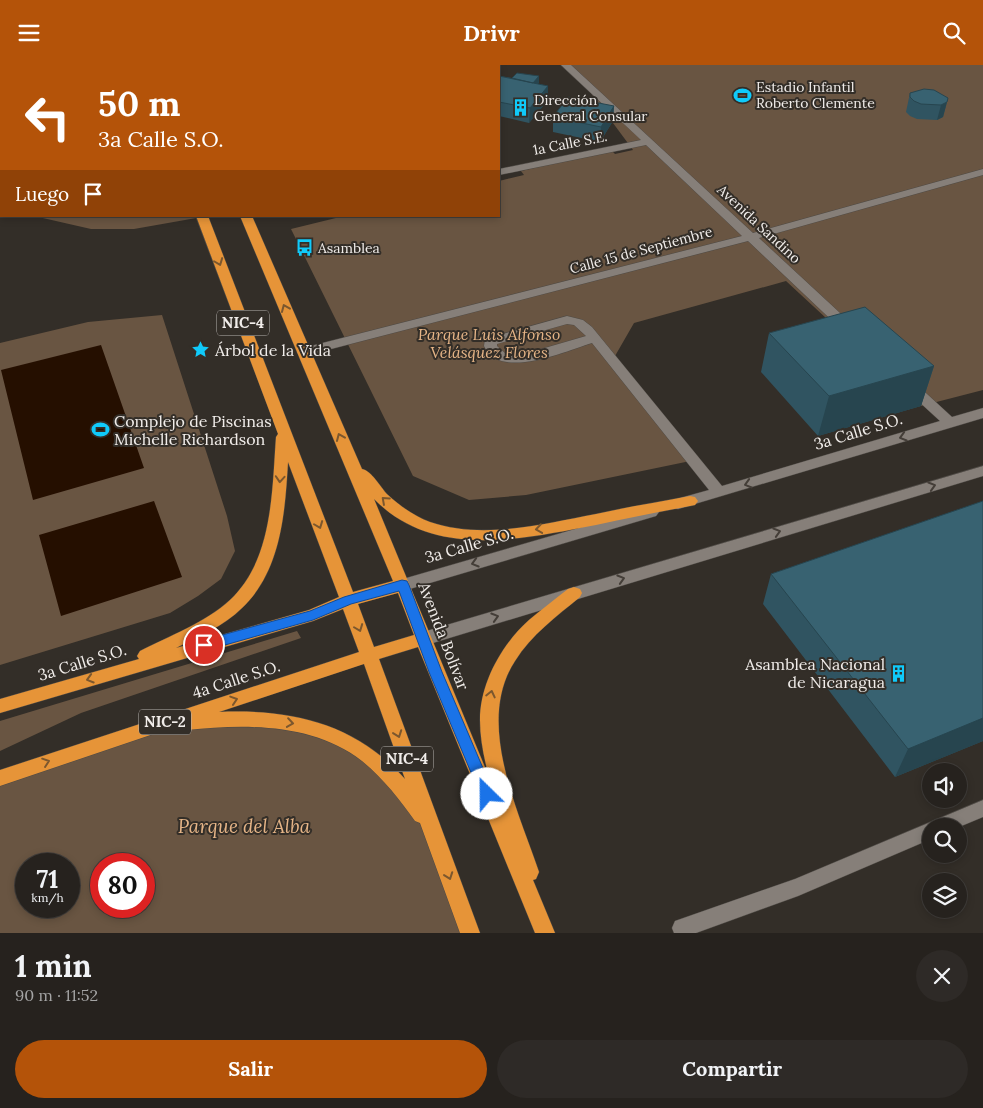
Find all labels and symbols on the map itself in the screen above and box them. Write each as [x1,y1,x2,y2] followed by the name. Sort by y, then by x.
[756,78,875,112] place label: Estadio Infantil Roberto Clemente
[732,85,752,105] sports icon: Estadio Infantil Roberto Clemente
[534,91,647,125] place label: Dirección General Consular
[510,98,530,118] building icon: Dirección General Consular
[531,127,609,159] street label: 1a Calle S.E.
[713,180,804,267] street label: Avenida Sandino
[568,222,715,278] street label: Calle 15 de Septiembre
[294,238,314,258] bus stop icon: Asamblea
[317,239,380,257] place label: Asamblea
[213,257,223,266] one-way arrow
[281,304,292,313] one-way arrow
[217,311,269,335] road number: NIC-4
[418,324,560,362] park label: Parque Luis Alfonso Velásquez Flores
[191,340,211,360] place icon: Árbol de la Vida
[214,340,331,360] place label: Árbol de la Vida
[811,408,905,454] street label: 3a Calle S.O.
[114,411,272,449] place label: Complejo de Piscinas Michelle Richardson
[90,420,110,440] sports icon: Complejo de Piscinas Michelle Richardson
[900,431,908,441] one-way arrow
[335,433,346,442] one-way arrow
[275,476,286,484] one-way arrow
[744,478,752,488] one-way arrow
[928,481,936,491] one-way arrow
[382,497,391,506] one-way arrow
[313,520,324,529] one-way arrow
[422,523,516,567] street label: 3a Calle S.O.
[534,523,542,534] one-way arrow
[772,528,780,538] one-way arrow
[471,557,479,567] one-way arrow
[616,574,625,584] one-way arrow
[414,578,474,693] street label: Avenida Bolívar
[491,612,499,622] one-way arrow
[353,623,363,632] one-way arrow
[183,624,225,666] pin
[35,639,129,685] street label: 3a Calle S.O.
[744,654,885,692] place label: Asamblea Nacional de Nicaragua
[190,655,282,703] street label: 4a Calle S.O.
[889,663,909,683] building icon: Asamblea Nacional de Nicaragua
[87,674,95,684] one-way arrow
[485,689,496,698] one-way arrow
[229,695,237,705] one-way arrow
[139,709,191,735] road number: NIC-2
[286,718,294,728] one-way arrow
[392,729,402,738] one-way arrow
[381,747,433,771] road number: NIC-4
[42,758,50,768] one-way arrow
[460,767,512,819] position arrow
[178,814,311,838] park label: Parque del Alba
[90,853,155,918] speed limit sign: 80
[443,872,453,880] one-way arrow

